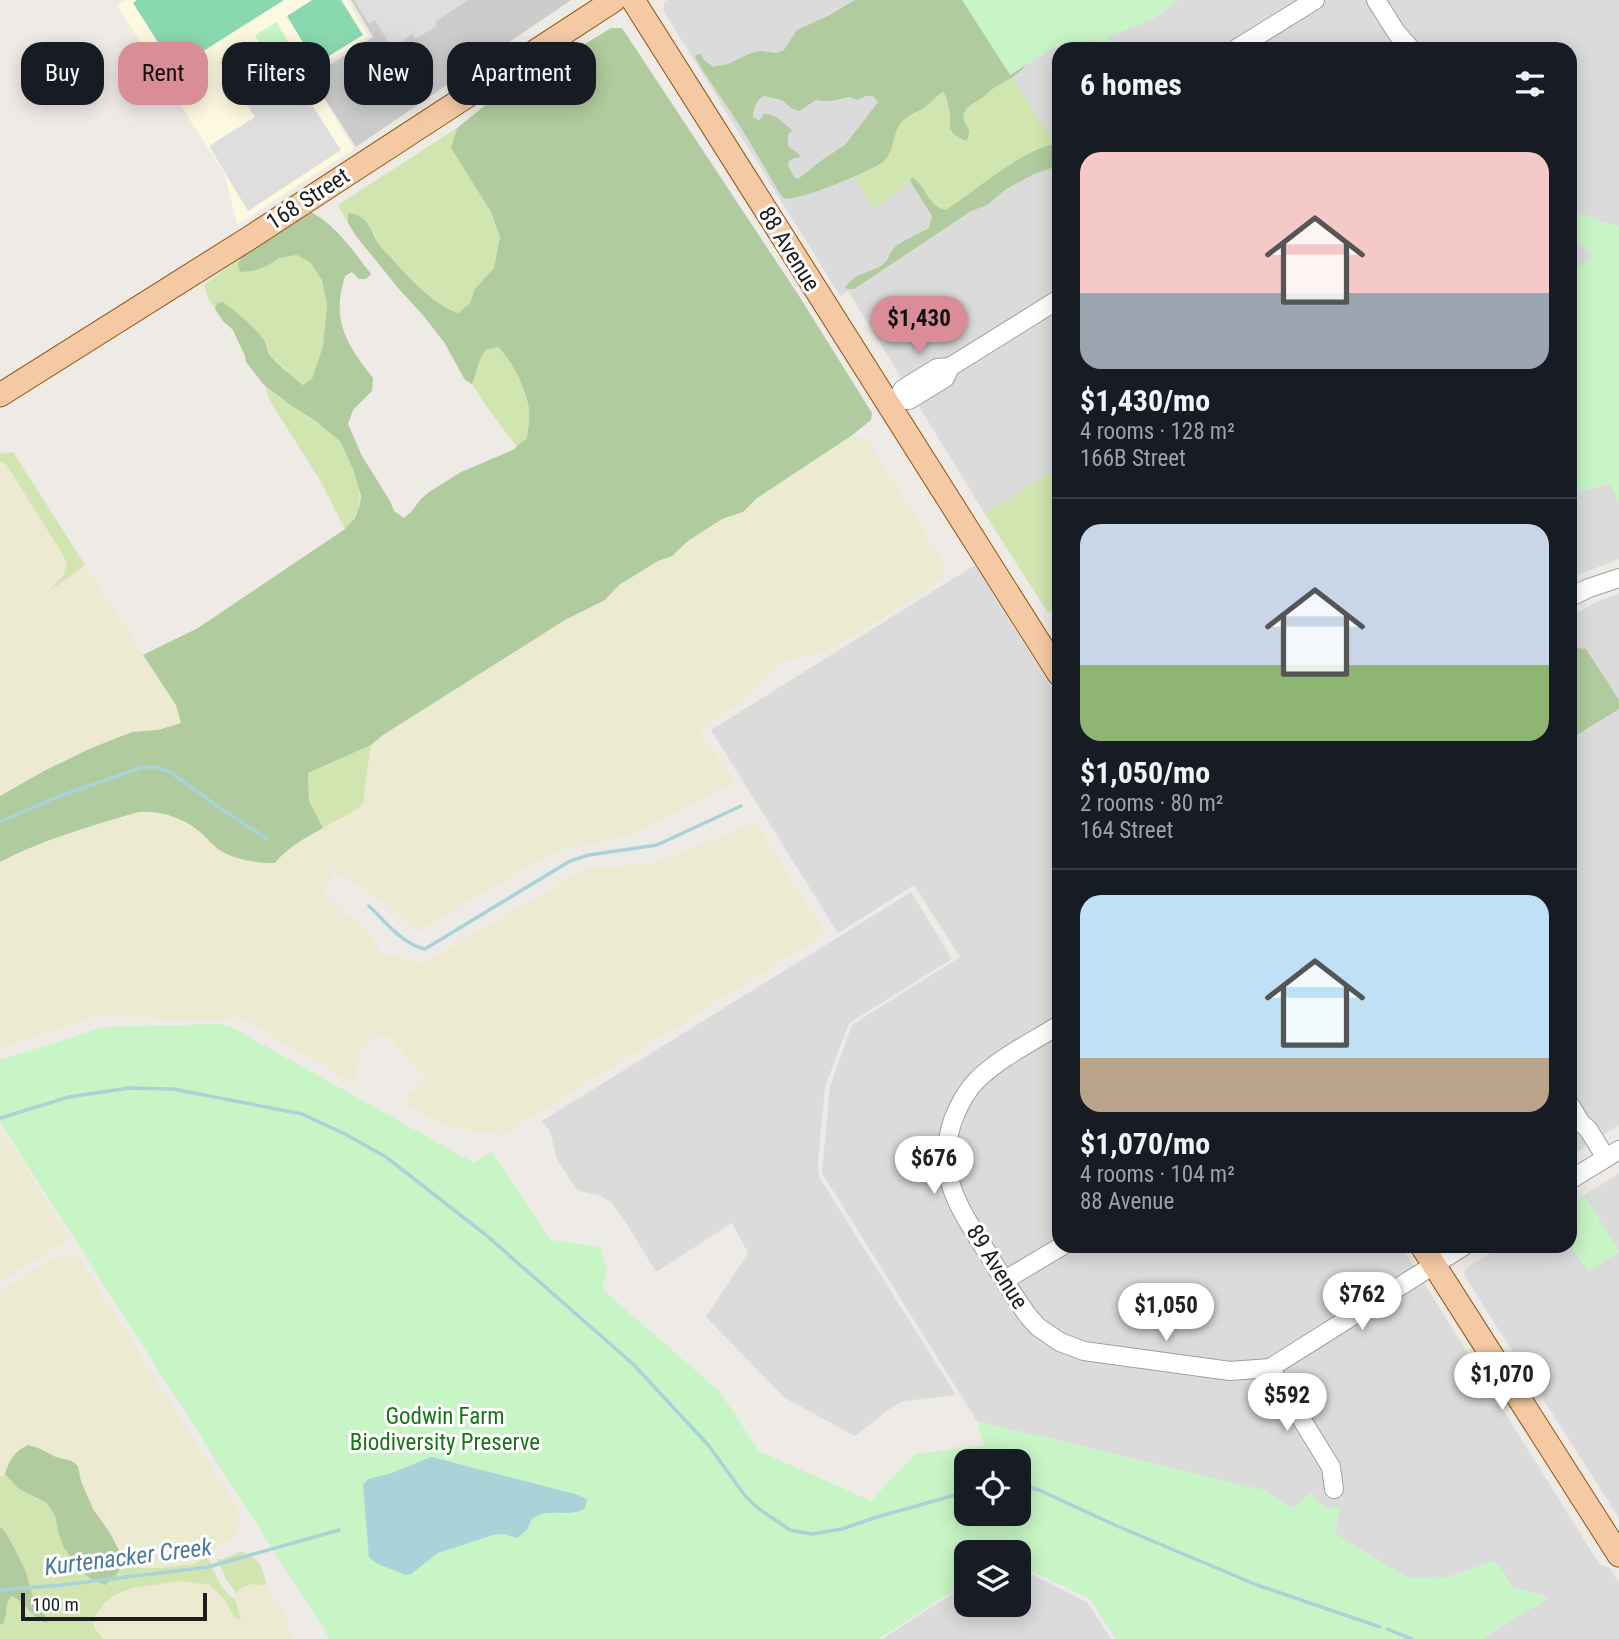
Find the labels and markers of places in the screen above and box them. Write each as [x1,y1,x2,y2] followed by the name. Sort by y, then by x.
[862,296,976,356] pin: $1,430
[893,1136,975,1196] pin: $676
[1321,1272,1403,1332] pin: $762
[1109,1284,1223,1343] pin: $1,050
[1445,1352,1559,1412] pin: $1,070
[1246,1374,1328,1433] pin: $592

